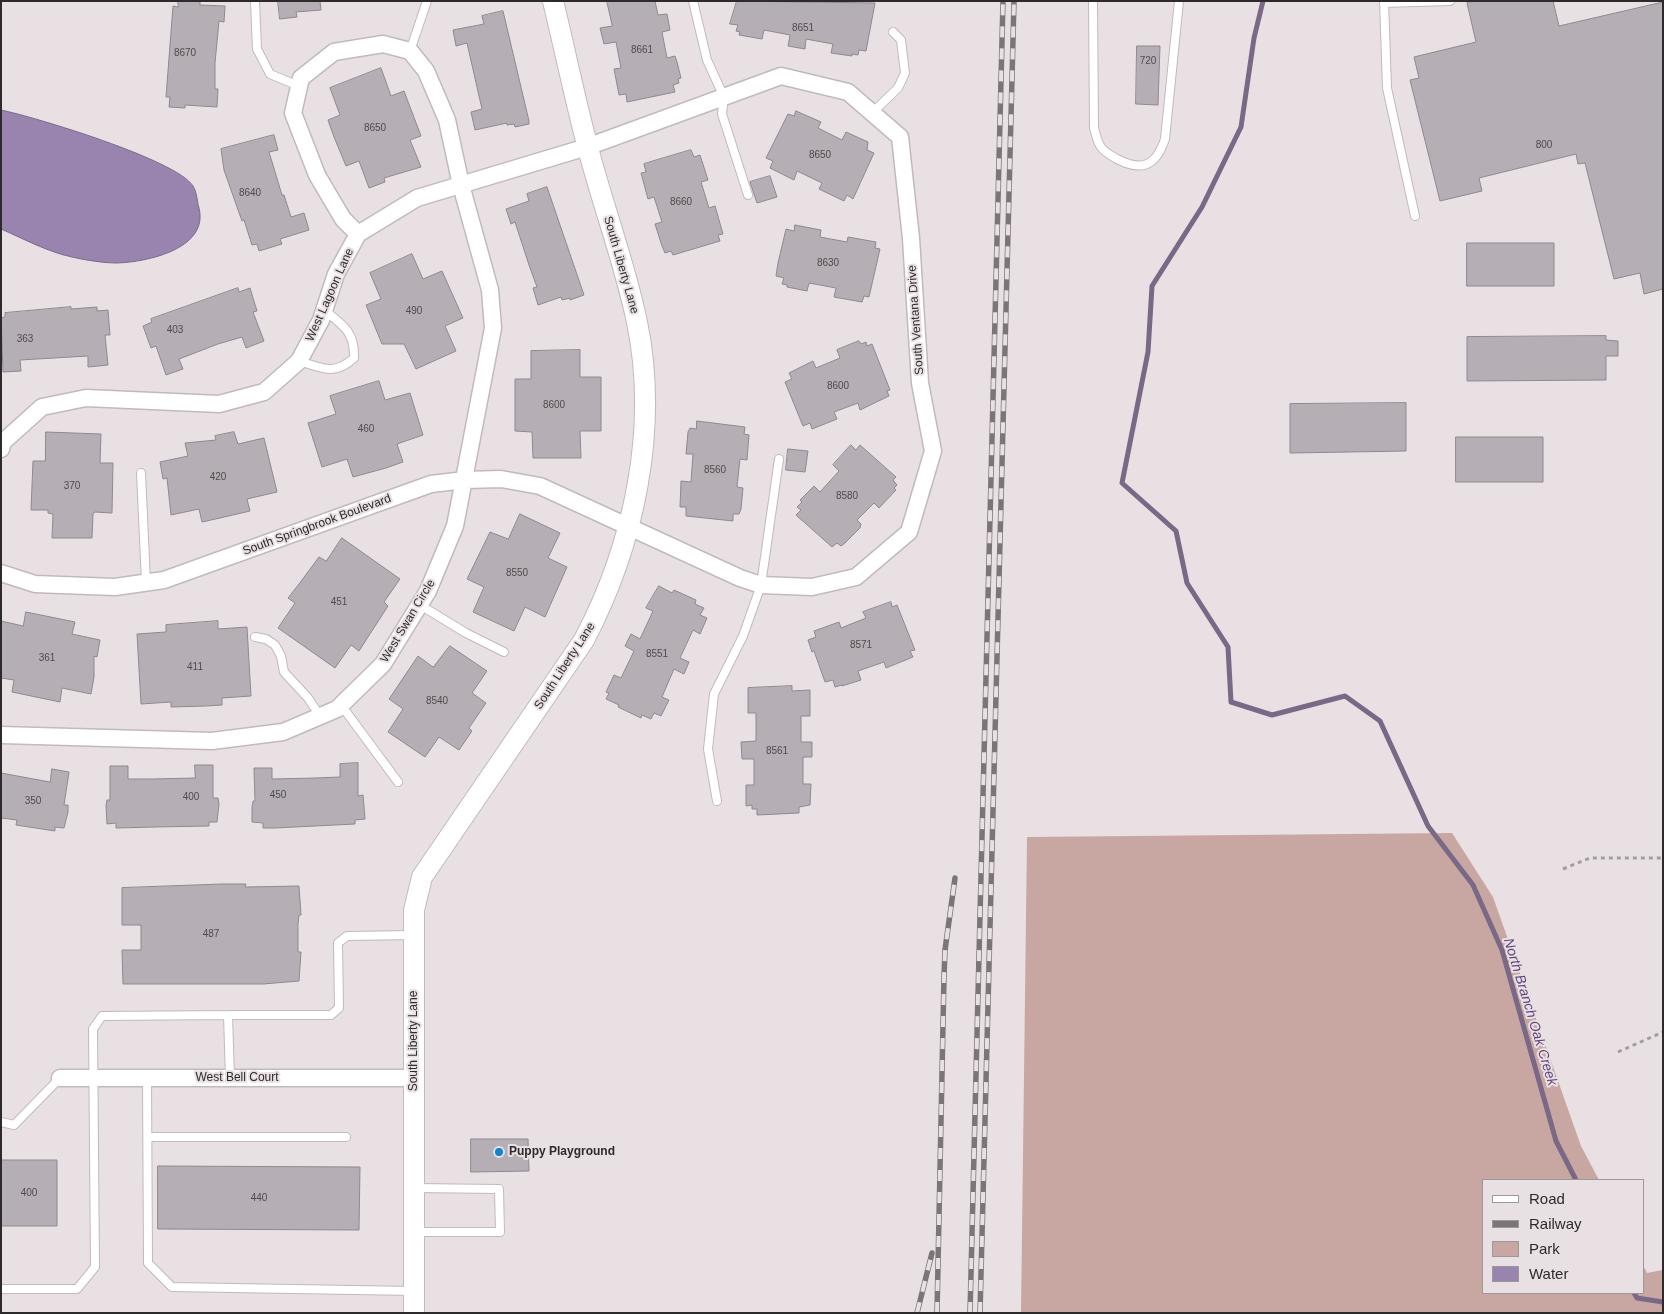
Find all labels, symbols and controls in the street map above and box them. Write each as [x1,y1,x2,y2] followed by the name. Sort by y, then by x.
[792,22,814,34] house number: 8651
[631,44,653,56] house number: 8661
[174,47,196,59] house number: 8670
[1140,55,1156,67] house number: 720
[364,122,386,134] house number: 8650
[1536,139,1552,151] house number: 800
[809,149,831,161] house number: 8650
[239,187,261,199] house number: 8640
[670,196,692,208] house number: 8660
[600,215,642,315] street label: South Liberty Lane
[303,246,357,344] street label: West Lagoon Lane
[817,257,839,269] house number: 8630
[905,265,927,375] street label: South Ventana Drive
[406,305,422,317] house number: 490
[167,324,183,336] house number: 403
[17,333,33,345] house number: 363
[827,380,849,392] house number: 8600
[543,399,565,411] house number: 8600
[358,423,374,435] house number: 460
[704,464,726,476] house number: 8560
[210,471,226,483] house number: 420
[64,480,80,492] house number: 370
[836,490,858,502] house number: 8580
[241,491,393,559] street label: South Springbrook Boulevard
[506,567,528,579] house number: 8550
[378,577,438,665] street label: West Swan Circle
[331,596,347,608] house number: 451
[532,620,598,712] street label: South Liberty Lane
[850,639,872,651] house number: 8571
[646,648,668,660] house number: 8551
[39,652,55,664] house number: 361
[187,661,203,673] house number: 411
[426,695,448,707] house number: 8540
[766,745,788,757] house number: 8561
[270,789,286,801] house number: 450
[183,791,199,803] house number: 400
[25,795,41,807] house number: 350
[203,928,219,940] house number: 487
[1500,936,1560,1088] water label: North Branch Oak Creek
[407,991,421,1091] street label: South Liberty Lane
[195,1071,279,1085] street label: West Bell Court
[509,1145,615,1159] place label: Puppy Playground
[493,1146,505,1158] marker: Puppy Playground
[1482,1179,1644,1294] legend
[21,1187,37,1199] house number: 400
[1529,1190,1565,1207] text: Road
[251,1192,267,1204] house number: 440
[1529,1215,1582,1232] text: Railway
[1529,1240,1560,1257] text: Park
[1529,1265,1568,1282] text: Water

